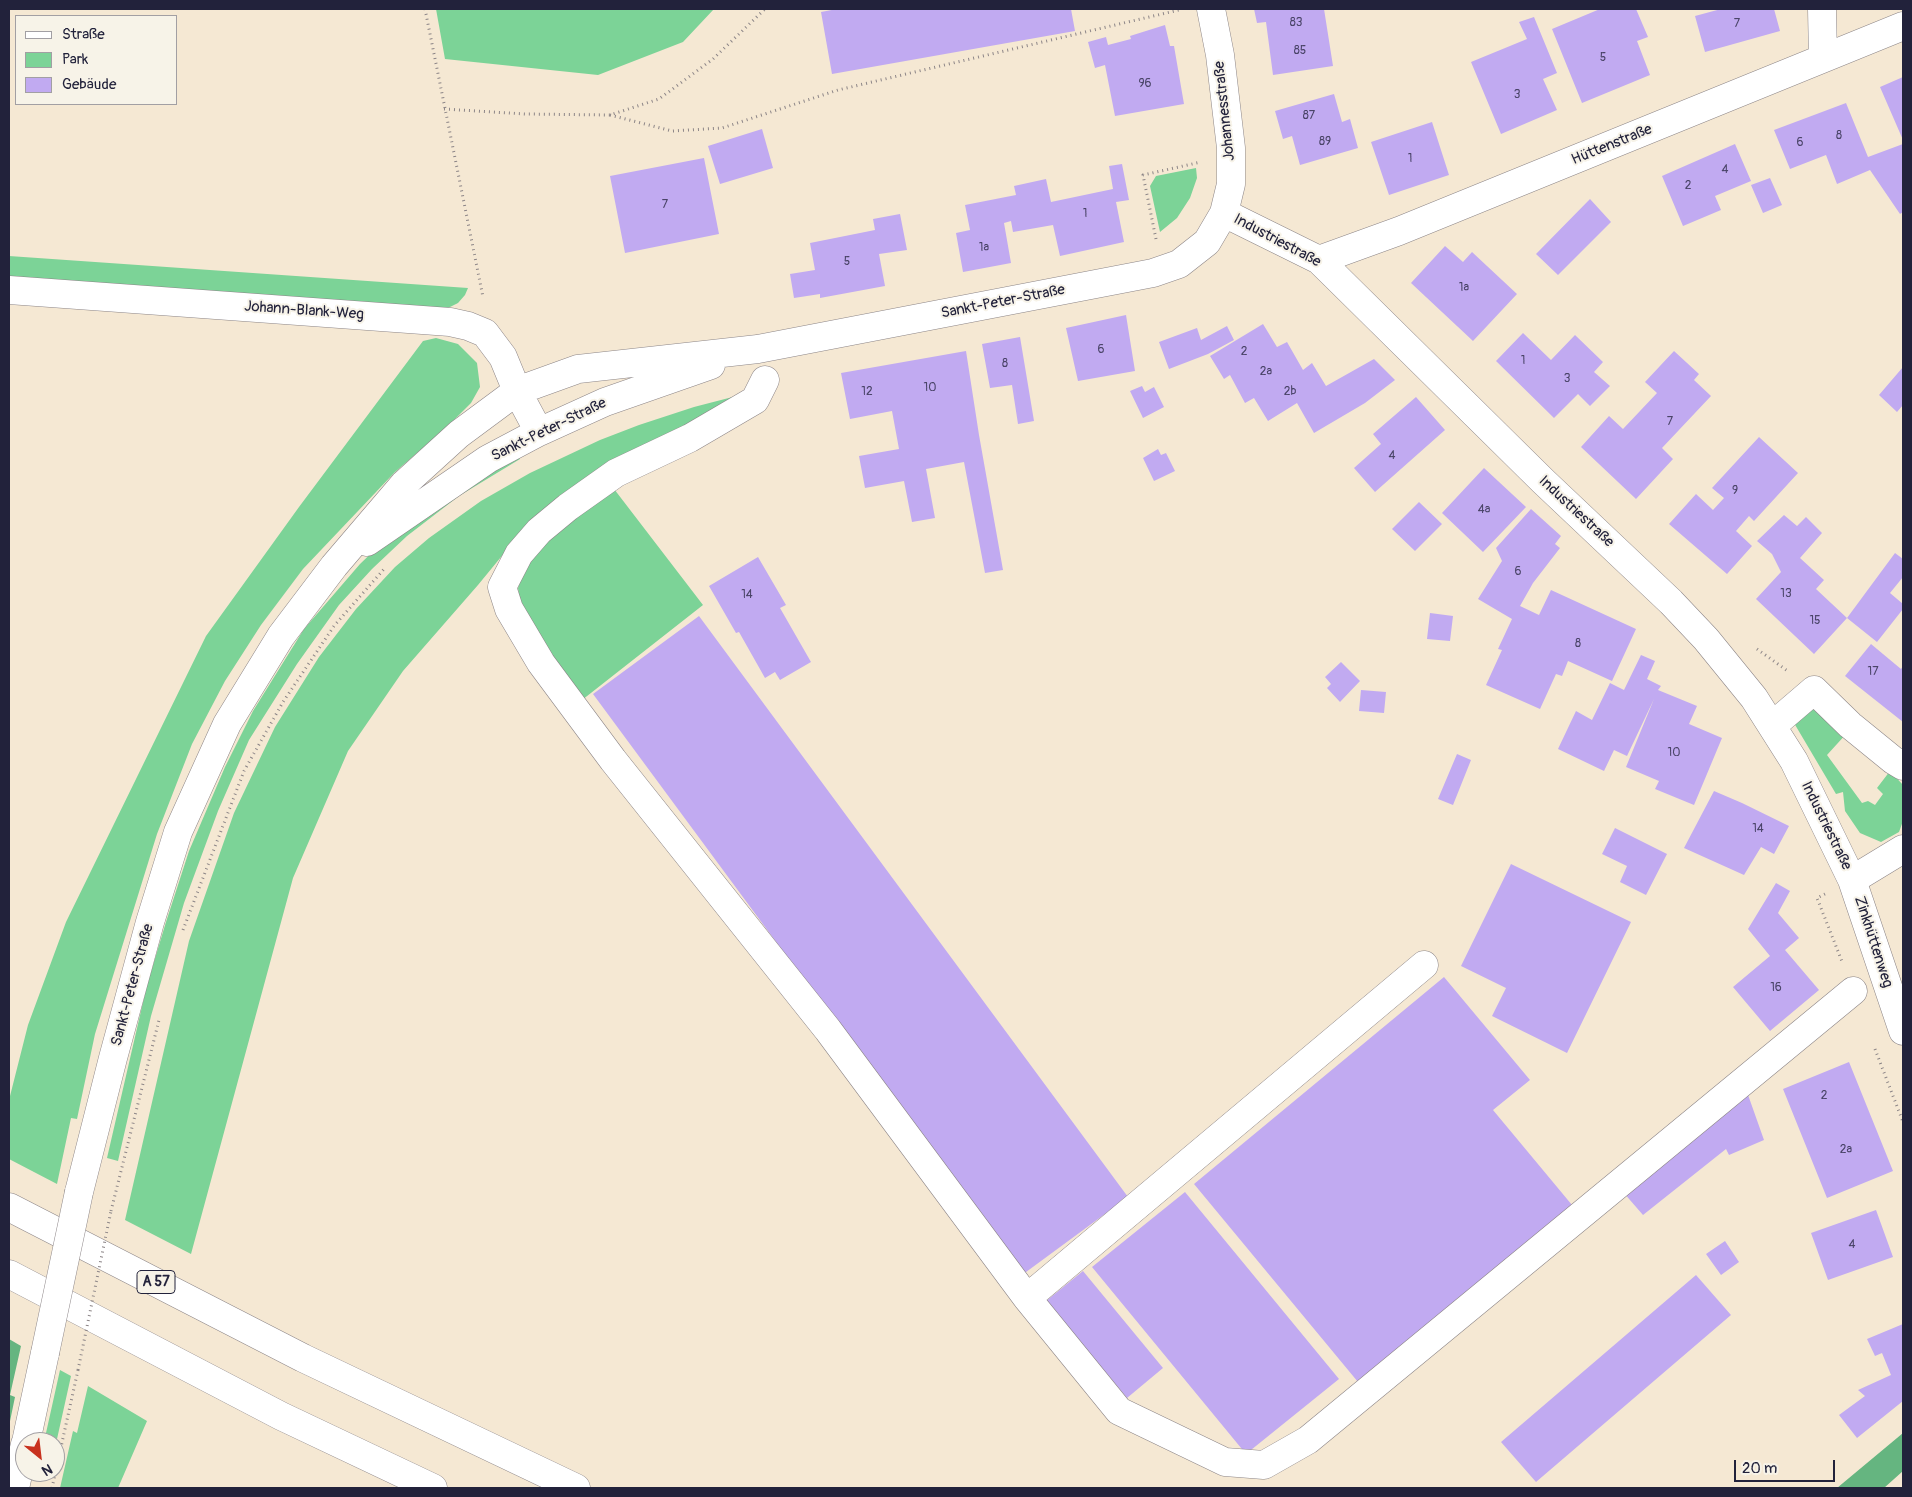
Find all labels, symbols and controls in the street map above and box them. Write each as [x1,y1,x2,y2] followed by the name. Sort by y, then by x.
[15,15,178,105] legend
[1290,16,1302,30] house number: 83
[1734,17,1740,31] house number: 7
[62,25,105,44] text: Straße
[1294,44,1306,58] house number: 85
[62,50,88,69] text: Park
[1600,51,1606,65] house number: 5
[1211,60,1239,162] street label: Johannesstraße
[62,75,116,94] text: Gebäude
[1138,77,1152,91] house number: 96
[1514,88,1520,102] house number: 3
[1303,109,1315,123] house number: 87
[1569,121,1655,169] street label: Hüttenstraße
[1836,129,1842,143] house number: 8
[1319,135,1331,149] house number: 89
[1797,136,1803,150] house number: 6
[1408,152,1412,166] house number: 1
[1722,163,1728,177] house number: 4
[1685,179,1691,193] house number: 2
[662,198,668,212] house number: 7
[1083,207,1087,221] house number: 1
[1230,210,1324,272] street label: Industriestraße
[979,241,989,255] house number: 1a
[844,255,850,269] house number: 5
[940,281,1066,323] street label: Sankt-Peter-Straße
[1459,281,1469,295] house number: 1a
[244,298,364,324] street label: Johann-Blank-Weg
[1098,343,1104,357] house number: 6
[1241,345,1247,359] house number: 2
[1521,354,1525,368] house number: 1
[1002,357,1008,371] house number: 8
[1260,365,1272,379] house number: 2a
[1564,372,1570,386] house number: 3
[924,381,936,395] house number: 10
[861,385,873,399] house number: 12
[1284,385,1296,399] house number: 2b
[489,394,609,466] street label: Sankt-Peter-Straße
[1667,415,1673,429] house number: 7
[1389,449,1395,463] house number: 4
[1535,473,1617,551] street label: Industriestraße
[1732,484,1738,498] house number: 9
[1478,503,1490,517] house number: 4a
[1515,565,1521,579] house number: 6
[1780,587,1792,601] house number: 13
[741,588,753,602] house number: 14
[1809,614,1821,628] house number: 15
[1575,637,1581,651] house number: 8
[1867,665,1879,679] house number: 17
[1668,746,1680,760] house number: 10
[1797,779,1855,873] street label: Industriestraße
[1752,822,1764,836] house number: 14
[1850,894,1896,990] street label: Zinkhüttenweg
[108,922,158,1048] street label: Sankt-Peter-Straße
[1770,981,1782,995] house number: 16
[1821,1089,1827,1103] house number: 2
[1840,1143,1852,1157] house number: 2a
[1849,1238,1855,1252] house number: 4
[137,1270,175,1294] road number: A 57
[15,1432,65,1482] north arrow
[1737,1450,1838,1482] scale bar
[1742,1459,1777,1478] text: 20 m
[39,1460,55,1479] text: N

